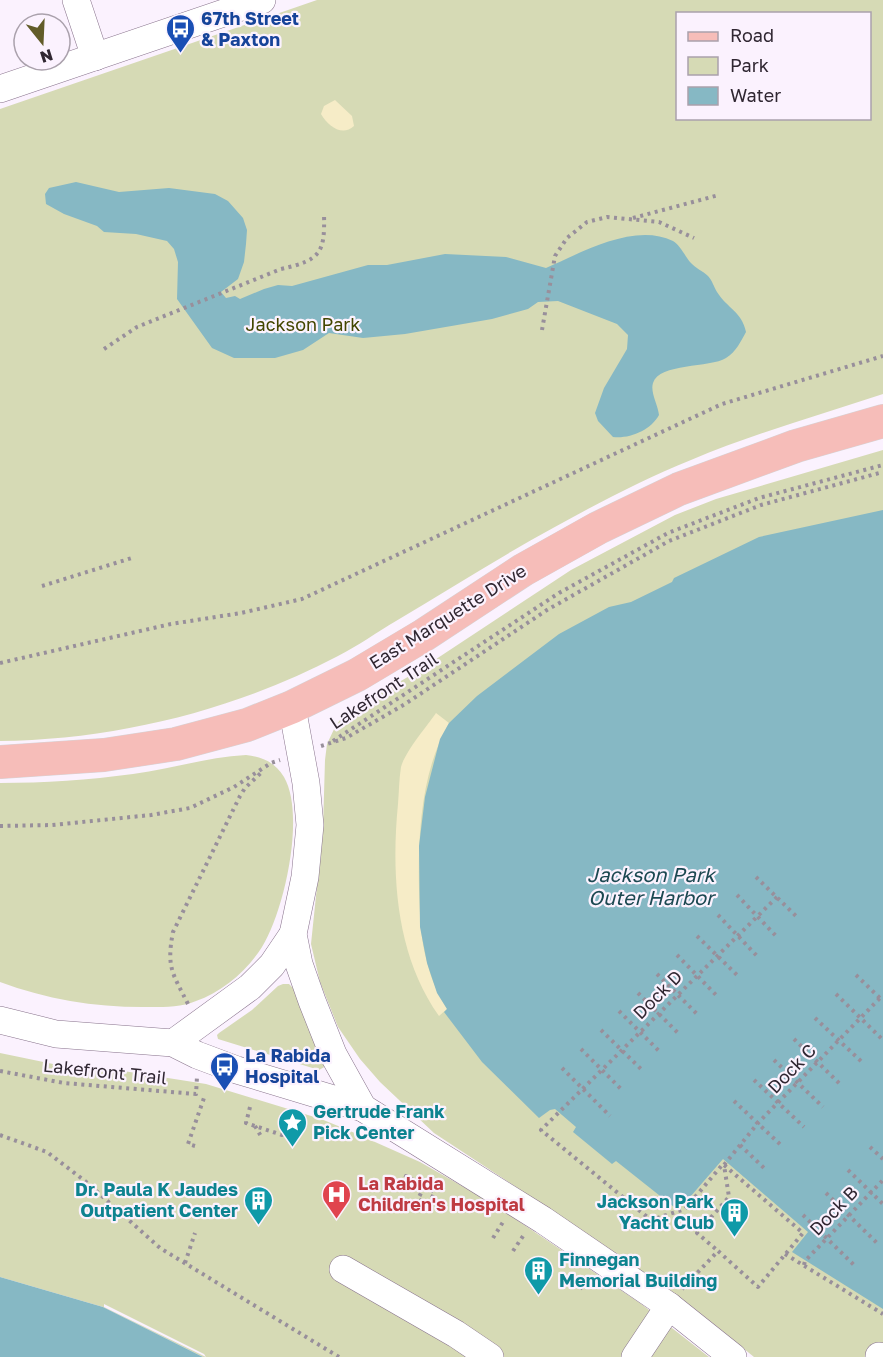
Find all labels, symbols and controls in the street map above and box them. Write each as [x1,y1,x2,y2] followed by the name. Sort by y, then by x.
[201,7,299,50] place label: 67th Street & Paxton
[12,12,72,72] north arrow
[676,12,871,120] legend
[164,13,196,55] bus stop icon: 67th Street & Paxton
[730,24,774,46] text: Road
[38,45,56,68] text: N
[730,54,769,76] text: Park
[730,84,781,106] text: Water
[245,313,361,335] park label: Jackson Park
[365,559,530,673] street label: East Marquette Drive
[325,647,442,733] street label: Lakefront Trail
[587,862,718,909] water label: Jackson Park Outer Harbor
[628,965,686,1023] street label: Dock D
[762,1039,820,1098] street label: Dock C
[245,1044,331,1087] place label: La Rabida Hospital
[208,1050,240,1092] bus stop icon: La Rabida Hospital
[42,1054,168,1088] street label: Lakefront Trail
[313,1100,445,1143] place label: Gertrude Frank Pick Center
[276,1106,308,1148] place icon: Gertrude Frank Pick Center
[358,1172,525,1215] place label: La Rabida Children's Hospital
[75,1178,238,1221] place label: Dr. Paula K Jaudes Outpatient Center
[321,1178,353,1220] hospital icon: La Rabida Children's Hospital
[805,1181,862,1240] street label: Dock B
[243,1184,275,1226] building icon: Dr. Paula K Jaudes Outpatient Center
[597,1190,715,1233] place label: Jackson Park Yacht Club
[719,1196,751,1238] building icon: Jackson Park Yacht Club
[559,1248,717,1291] place label: Finnegan Memorial Building
[522,1254,554,1296] building icon: Finnegan Memorial Building

